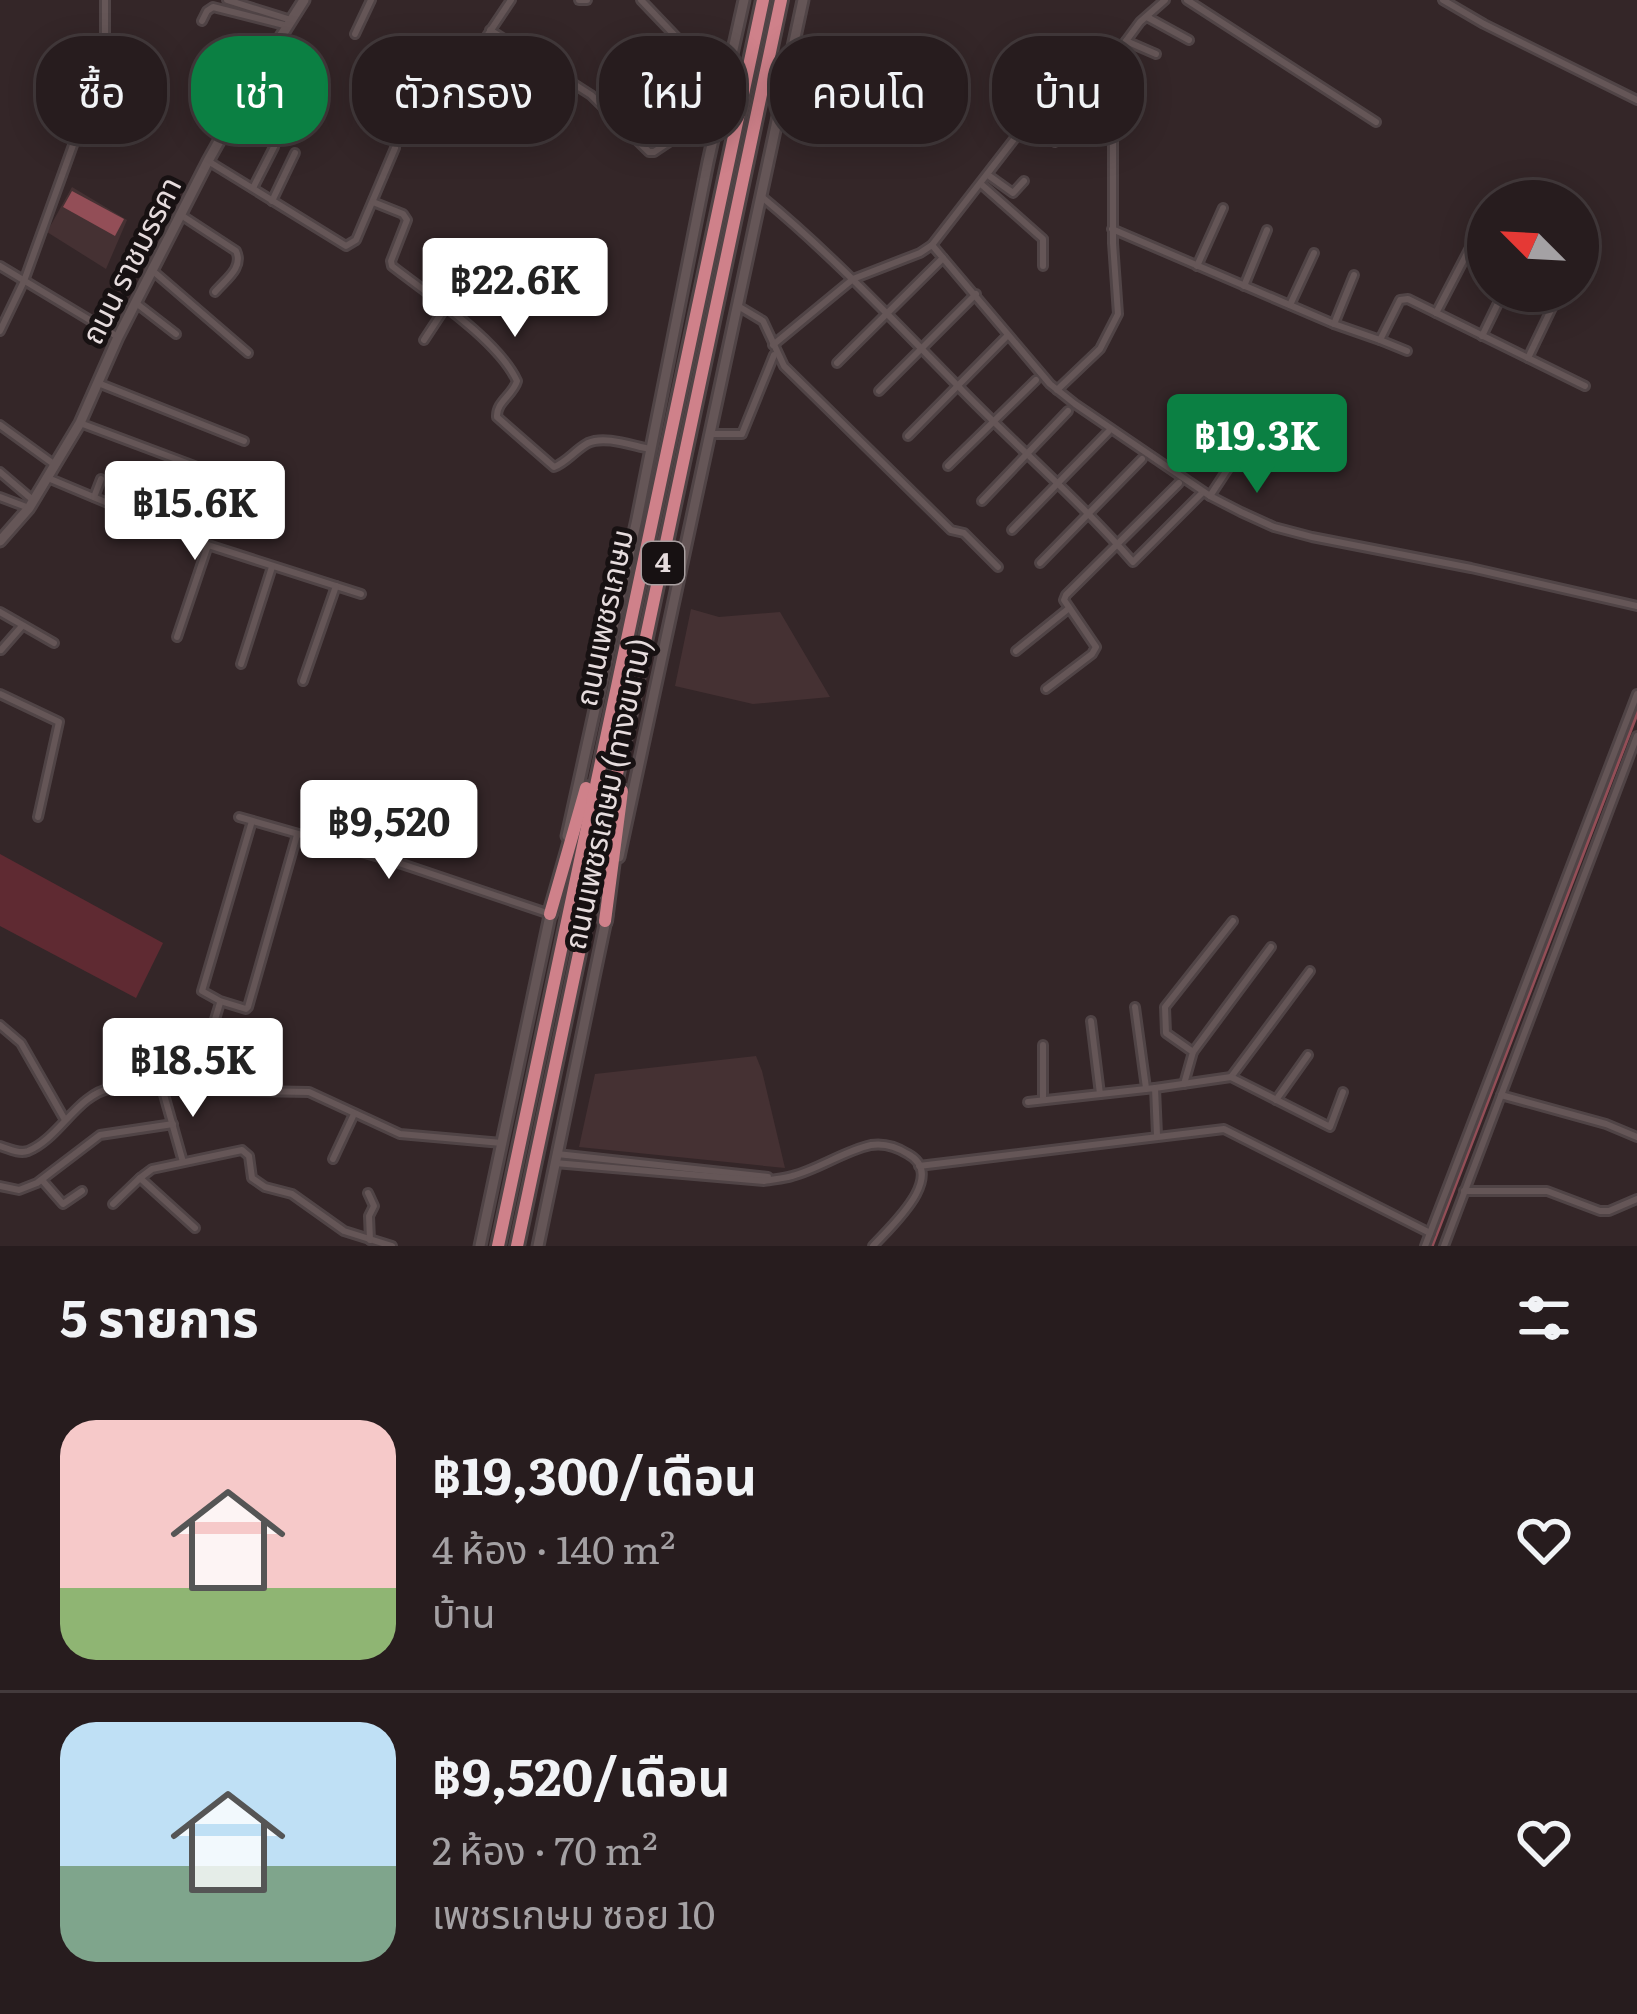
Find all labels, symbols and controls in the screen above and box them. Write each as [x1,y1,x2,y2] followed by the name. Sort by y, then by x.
[36,36,167,144] chip: ซื้อ
[191,36,328,144] chip: เช่า
[352,36,575,144] chip: ตัวกรอง
[599,36,746,144] chip: ใหม่
[770,36,968,144] chip: คอนโด
[992,36,1144,144] chip: บ้าน
[68,168,190,351] street label: ถนน ราชมรรคา
[1467,180,1599,312] north arrow
[1467,180,1599,312] map controls
[417,238,613,340] pin: ฿22.6K
[450,248,580,306] text: ฿22.6K
[1159,394,1355,496] pin: ฿19.3K
[1194,404,1320,462] text: ฿19.3K
[97,461,293,563] pin: ฿15.6K
[132,471,258,529] text: ฿15.6K
[562,525,642,710] street label: ถนนเพชรเกษม
[642,542,684,584] road number: 4
[551,634,660,953] street label: ถนนเพชรเกษม (ทางขนาน)
[291,780,487,882] pin: ฿9,520
[327,790,451,848] text: ฿9,520
[95,1018,291,1120] pin: ฿18.5K
[130,1028,256,1086] text: ฿18.5K
[60,1277,259,1353] text: 5 รายการ
[1511,1285,1577,1351] icon: filters
[432,1435,757,1511] text: ฿19,300/เดือน
[156,1468,300,1612] icon: home
[1511,1507,1577,1573] icon: heart
[432,1518,676,1576] text: 4 ห้อง · 140 m²
[432,1582,495,1640] text: บ้าน
[432,1736,731,1812] text: ฿9,520/เดือน
[156,1770,300,1914] icon: home
[1511,1809,1577,1875] icon: heart
[432,1819,658,1877] text: 2 ห้อง · 70 m²
[432,1883,715,1941] text: เพชรเกษม ซอย 10

